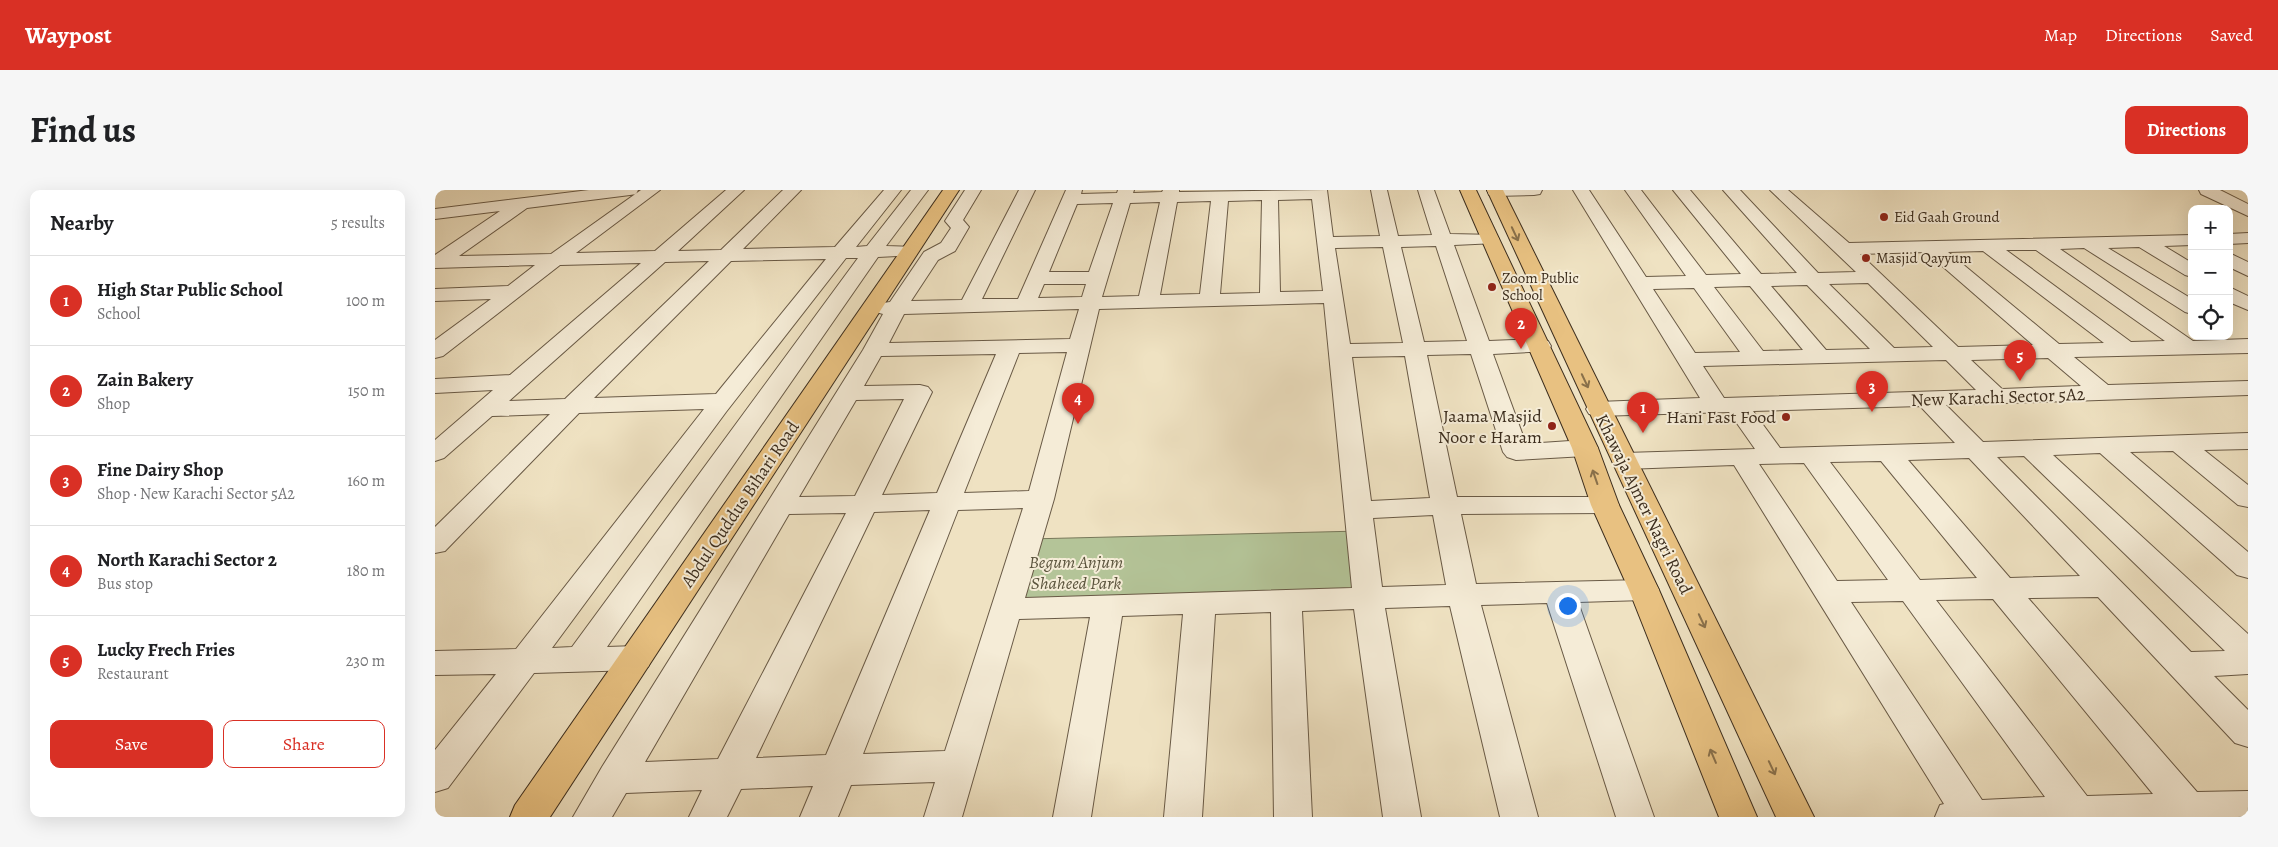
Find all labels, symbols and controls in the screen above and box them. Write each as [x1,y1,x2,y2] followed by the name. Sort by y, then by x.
[25,19,112,51] text: Waypost
[2044,23,2077,47] text: Map
[2105,23,2182,47] text: Directions
[2210,23,2253,47] text: Saved
[30,106,136,154] text: Find us
[2125,106,2248,154] button: Directions
[2188,205,2233,340] map controls
[2188,205,2233,250] button: +
[1894,207,2001,227] place label: Eid Gaah Ground
[50,209,113,237] text: Nearby
[1878,211,1890,223] marker: Eid Gaah Ground
[331,212,385,234] text: 5 results
[1511,226,1521,241] one-way arrow
[1876,248,1972,268] place label: Masjid Qayyum
[2188,250,2233,295] button: −
[1860,252,1872,264] marker: Masjid Qayyum
[1502,268,1579,305] place label: Zoom Public School
[97,277,283,303] text: High Star Public School
[1486,281,1498,293] marker: Zoom Public School
[63,290,69,312] text: 1
[346,290,385,312] text: 100 m
[2188,295,2233,340] button: locate
[97,303,140,325] text: School
[1505,308,1537,349] pin: 2
[2004,340,2036,381] pin: 5
[97,367,193,393] text: Zain Bakery
[1856,371,1888,412] pin: 3
[1580,373,1590,388] one-way arrow
[62,380,70,402] text: 2
[348,380,385,402] text: 150 m
[1910,382,2086,412] street label: New Karachi Sector 5A2
[1062,383,1094,424] pin: 4
[1627,392,1659,433] pin: 1
[97,393,130,415] text: Shop
[1438,404,1542,449] place label: Jaama Masjid Noor e Haram
[1666,405,1776,429] place label: Hani Fast Food
[1590,410,1698,598] street label: Khawaja Ajmer Nagri Road
[1780,411,1792,423] marker: Hani Fast Food
[675,416,805,593] street label: Abdul Quddus Bihari Road
[1546,420,1558,432] marker: Jaama Masjid Noor e Haram
[97,457,223,483] text: Fine Dairy Shop
[63,470,69,492] text: 3
[347,470,385,492] text: 160 m
[1590,470,1599,485] one-way arrow
[97,483,295,505] text: Shop · New Karachi Sector 5A2
[97,547,277,573] text: North Karachi Sector 2
[1029,550,1123,595] park label: Begum Anjum Shaheed Park
[62,560,70,582] text: 4
[347,560,385,582] text: 180 m
[97,573,153,595] text: Bus stop
[1555,593,1581,619] your location
[1697,614,1707,629] one-way arrow
[97,637,235,663] text: Lucky Frech Fries
[63,650,69,672] text: 5
[346,650,385,672] text: 230 m
[97,663,169,685] text: Restaurant
[50,720,213,768] button: Save
[223,720,385,768] button: Share
[1707,749,1717,764] one-way arrow
[1768,760,1777,775] one-way arrow

